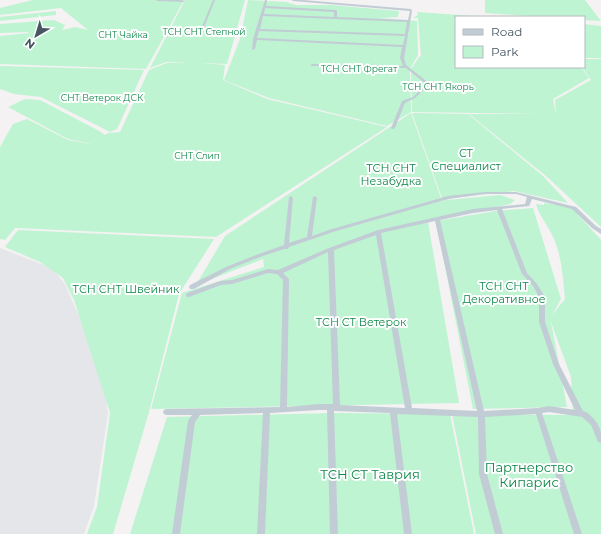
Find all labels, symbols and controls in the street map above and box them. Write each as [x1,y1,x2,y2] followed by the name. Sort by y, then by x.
[16,16,56,56] north arrow
[455,16,585,68] legend
[491,24,522,39] text: Road
[163,26,245,37] park label: ТСН СНТ Степной
[98,29,148,40] park label: СНТ Чайка
[22,36,38,52] text: N
[491,44,519,59] text: Park
[321,63,398,74] park label: ТСН СНТ Фрегат
[402,81,474,92] park label: ТСН СНТ Якорь
[61,92,144,103] park label: СНТ Ветерок ДСК
[431,146,501,173] park label: СТ Специалист
[174,150,220,161] park label: СНТ Слип
[361,161,421,188] park label: ТСН СНТ Незабудка
[462,279,546,306] park label: ТСН СНТ Декоративное
[73,282,180,296] park label: ТСН СНТ Швейник
[316,315,407,329] park label: ТСН СТ Ветерок
[485,459,573,490] park label: Партнерство Кипарис
[320,466,420,482] park label: ТСН СТ Таврия

